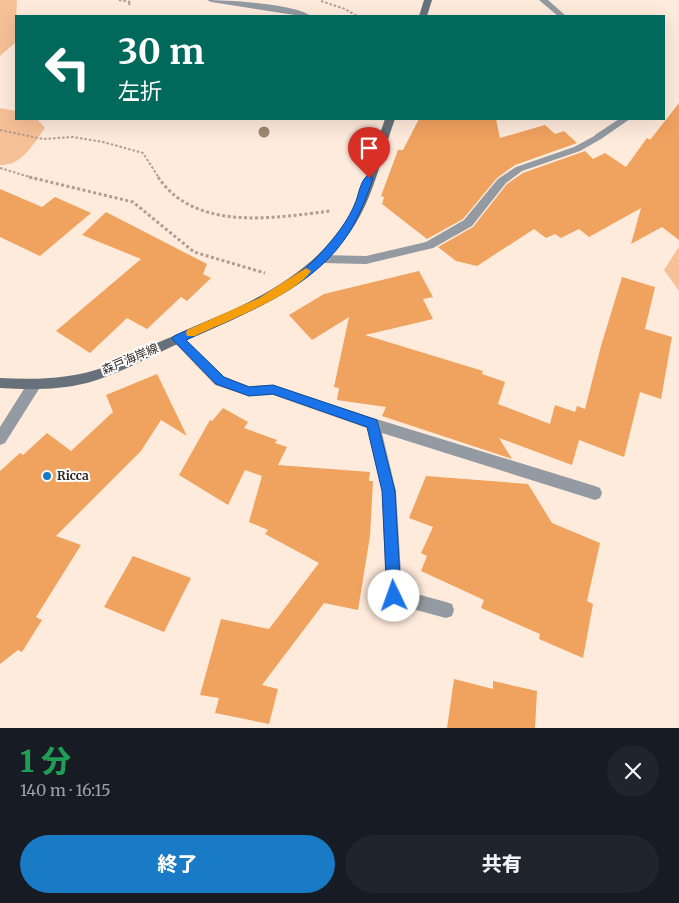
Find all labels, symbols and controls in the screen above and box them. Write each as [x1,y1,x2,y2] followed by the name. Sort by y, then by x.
[118,30,204,74] text: 30 m
[35,35,100,100] icon: left
[118,77,162,105] text: 左折
[348,127,390,178] pin
[355,134,383,162] icon: arrive
[99,340,160,377] street label: 森戸海岸線
[57,468,89,483] place label: Ricca
[41,470,53,482] marker: Ricca
[367,569,419,621] position arrow
[20,742,71,780] text: 1 分
[607,745,659,797] button: close
[20,780,111,800] text: 140 m · 16:15
[20,835,335,893] button: 終了
[345,835,659,893] button: 共有

